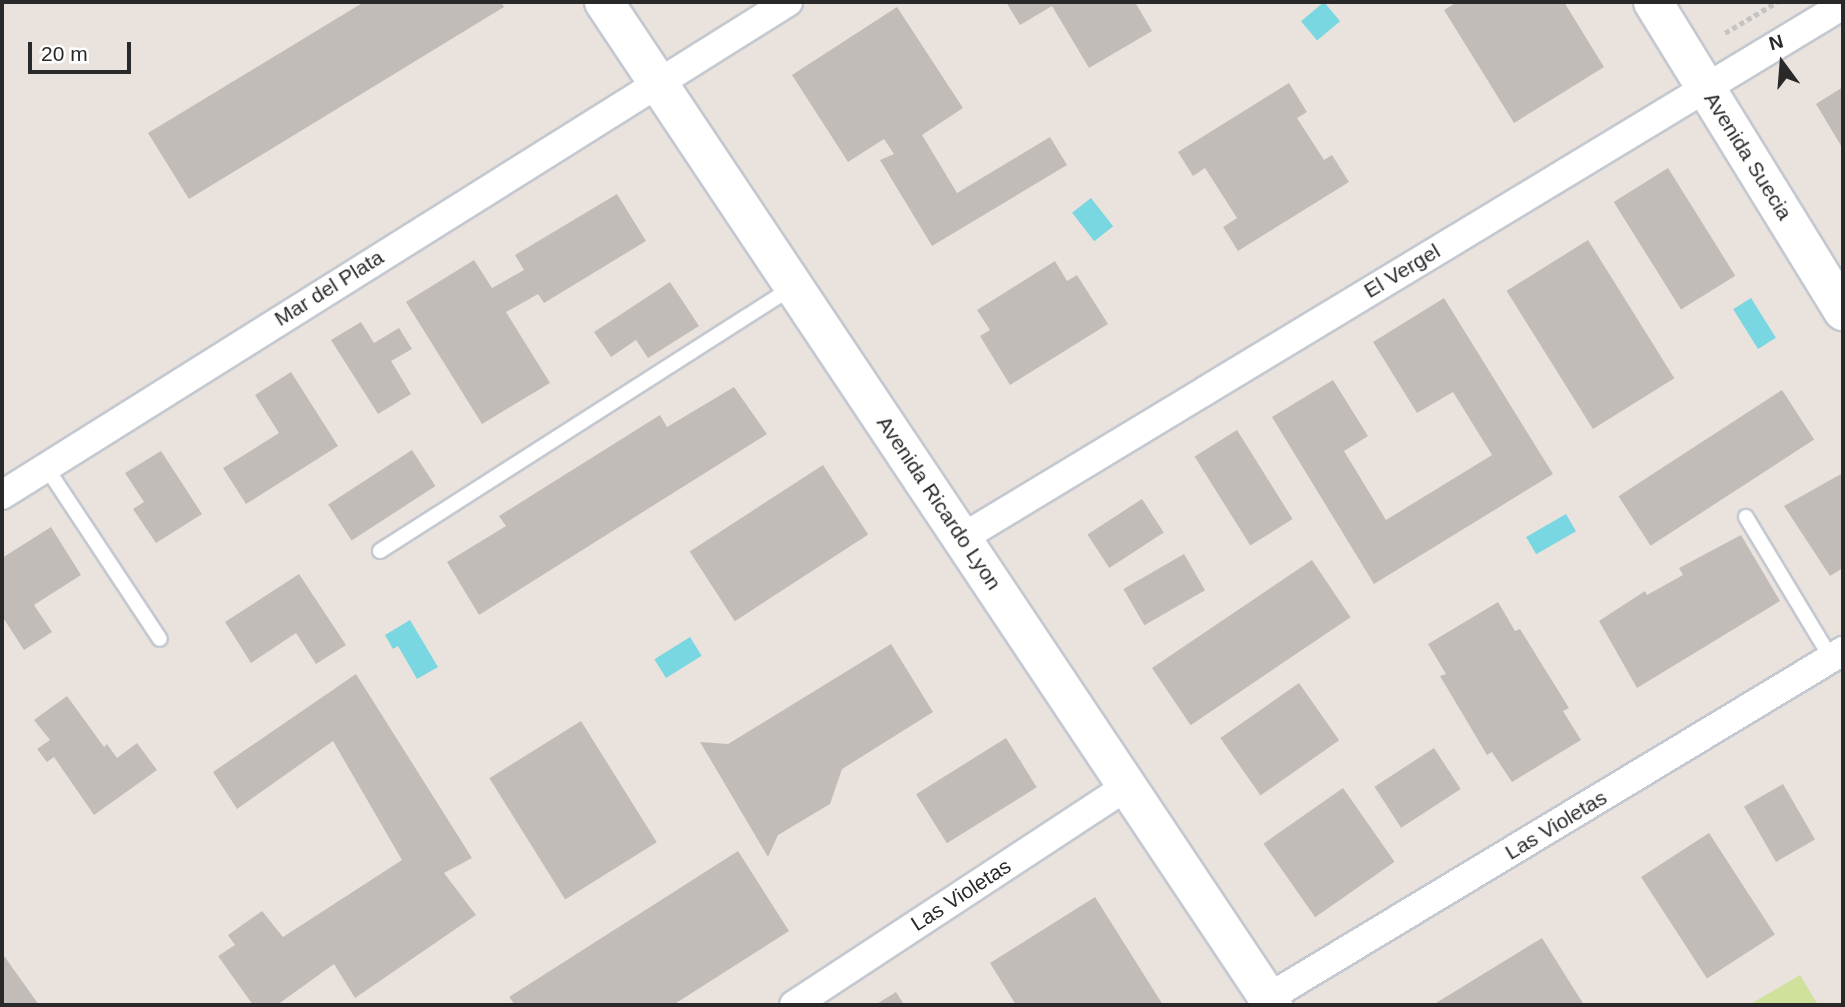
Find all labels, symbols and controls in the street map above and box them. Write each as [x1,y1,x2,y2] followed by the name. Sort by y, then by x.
[32,28,135,72] scale bar
[1747,28,1817,98] north arrow
[1767,30,1786,54] text: N
[41,42,88,65] text: 20 m
[1699,88,1797,224] street label: Avenida Suecia
[1359,239,1445,303] street label: El Vergel
[270,245,388,331] street label: Mar del Plata
[871,411,1007,595] street label: Avenida Ricardo Lyon
[1501,785,1611,865] street label: Las Violetas
[906,853,1016,937] street label: Las Violetas

